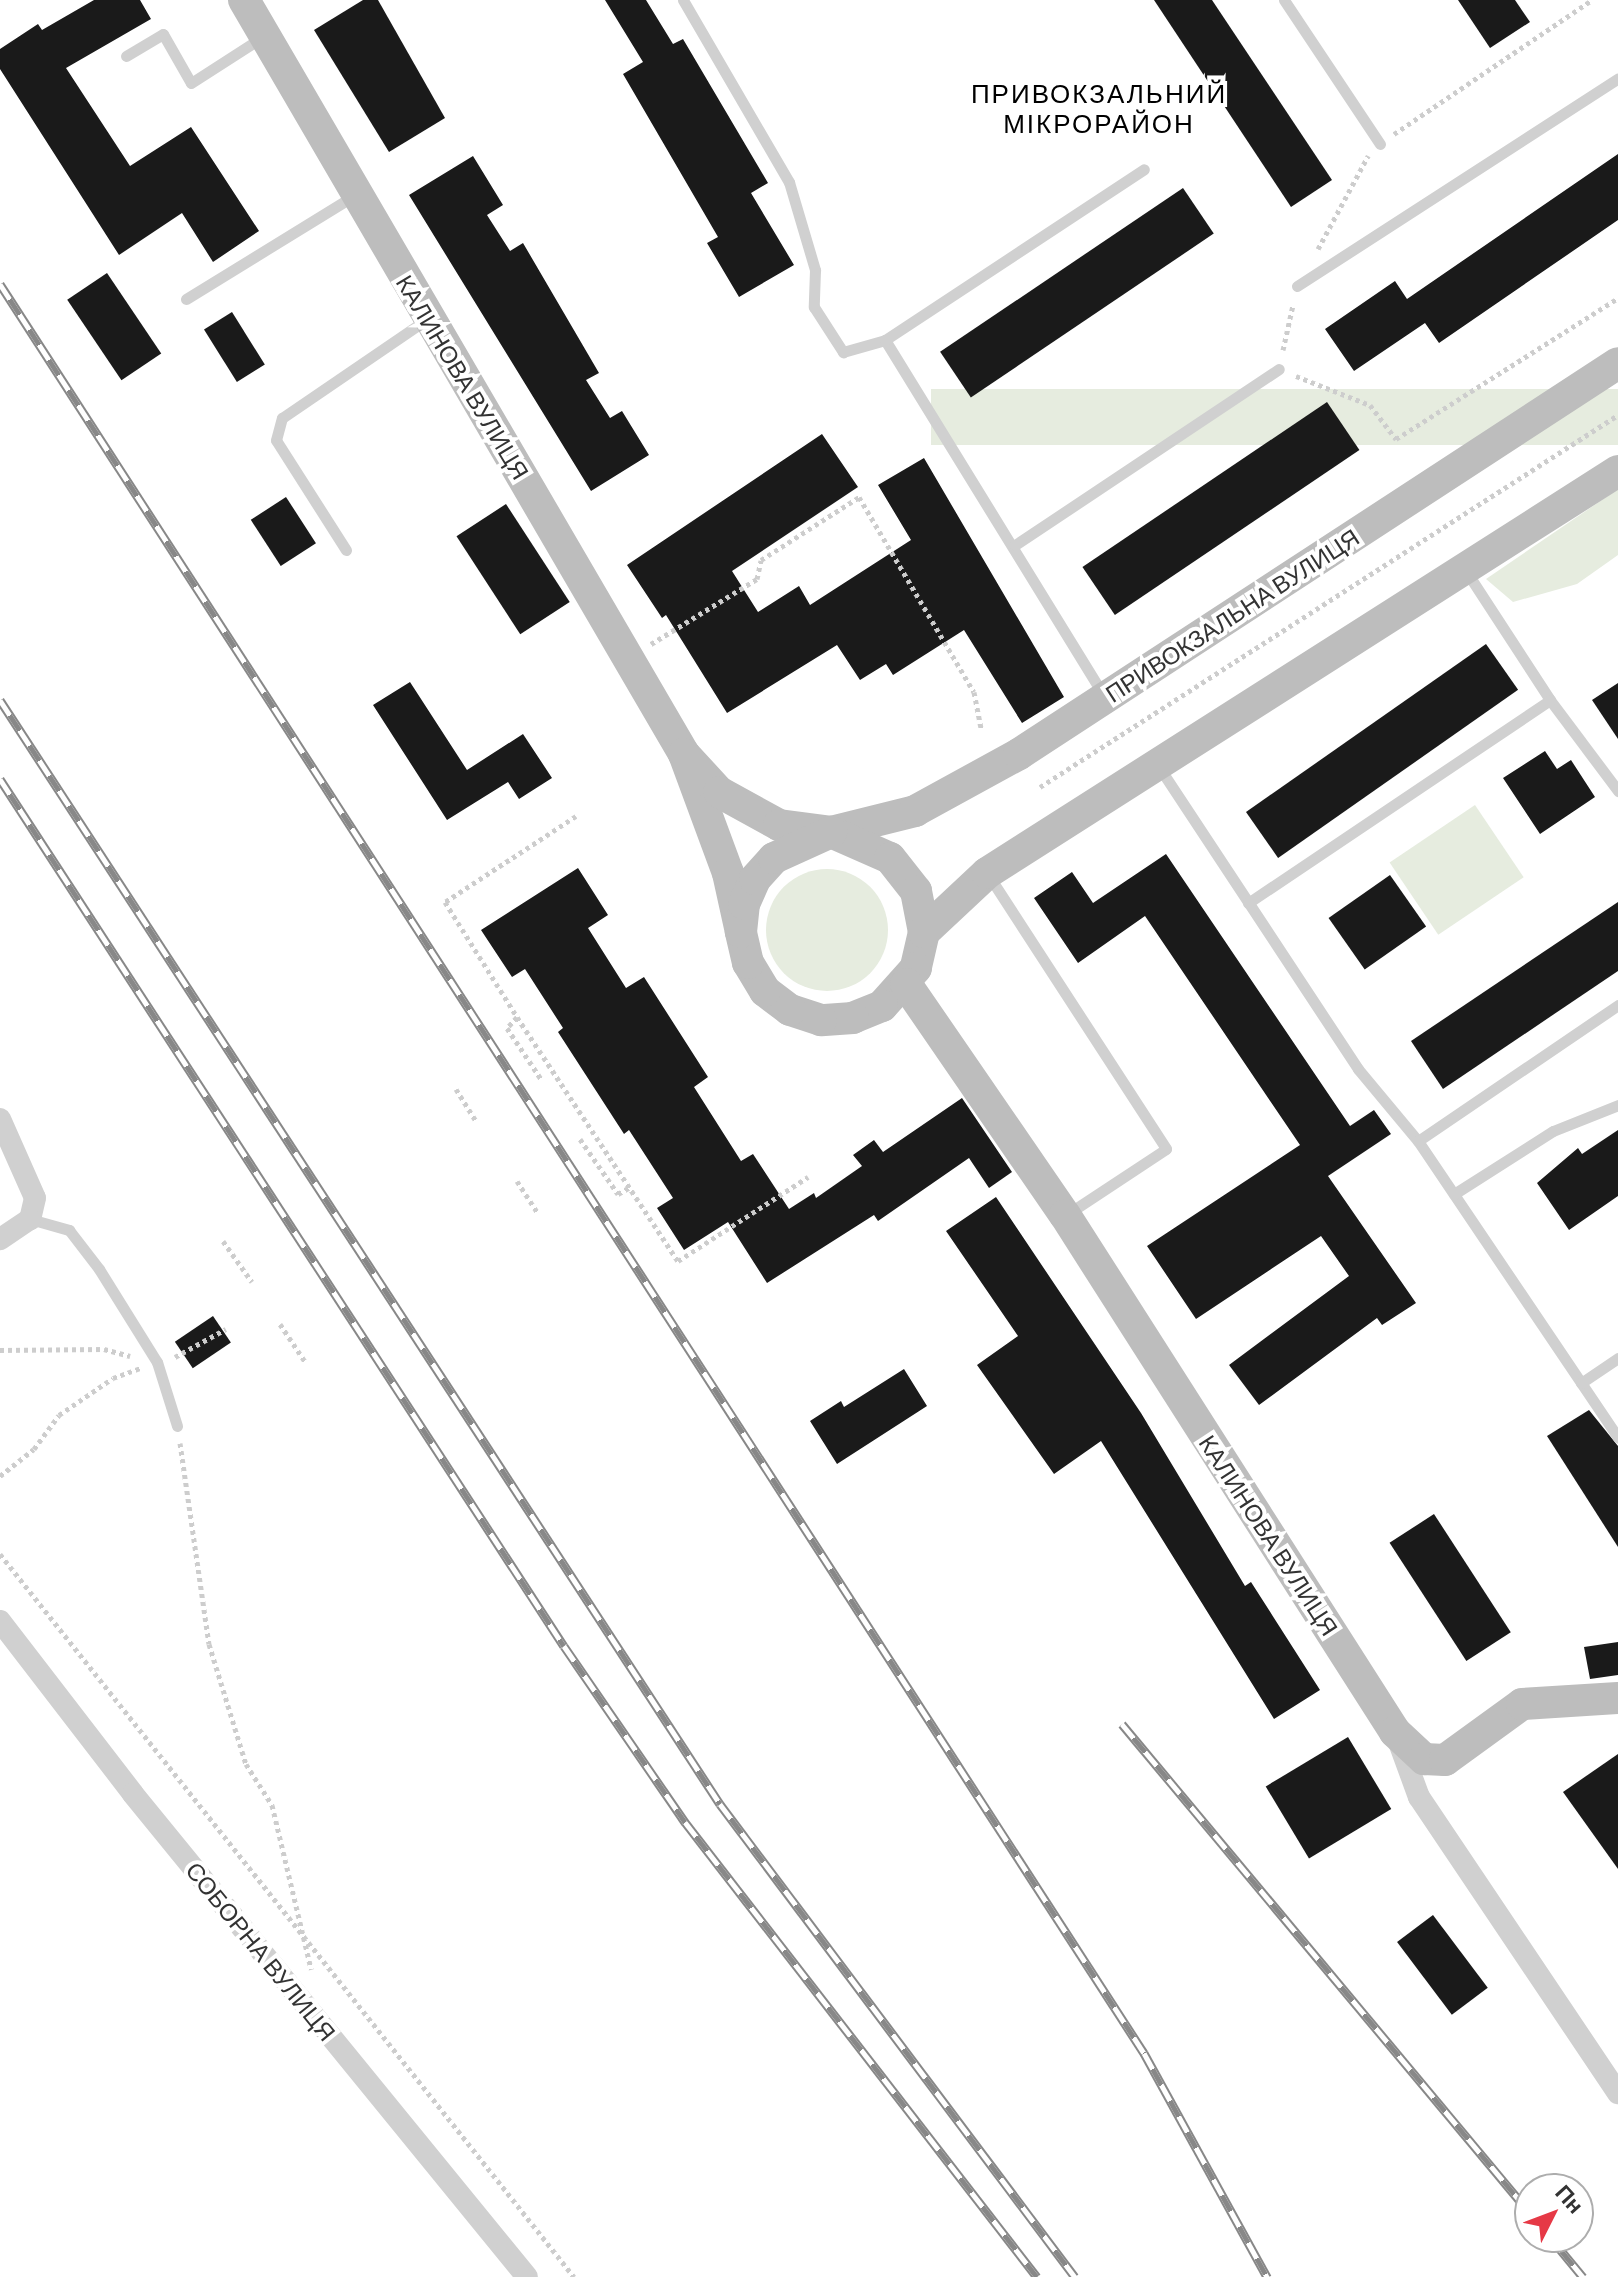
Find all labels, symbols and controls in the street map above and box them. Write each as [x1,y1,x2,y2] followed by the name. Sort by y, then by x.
[971,77,1227,138] district label: ПРИВОКЗАЛЬНИЙ МІКРОРАЙОН
[391,270,535,484] street label: КАЛИНОВА ВУЛИЦЯ
[1100,522,1364,708] street label: ПРИВОКЗАЛЬНА ВУЛИЦЯ
[1193,1429,1345,1641] street label: КАЛИНОВА ВУЛИЦЯ
[180,1856,342,2046] street label: СОБОРНА ВУЛИЦЯ
[1514,2173,1594,2253] north arrow
[1551,2179,1590,2218] text: Пн

